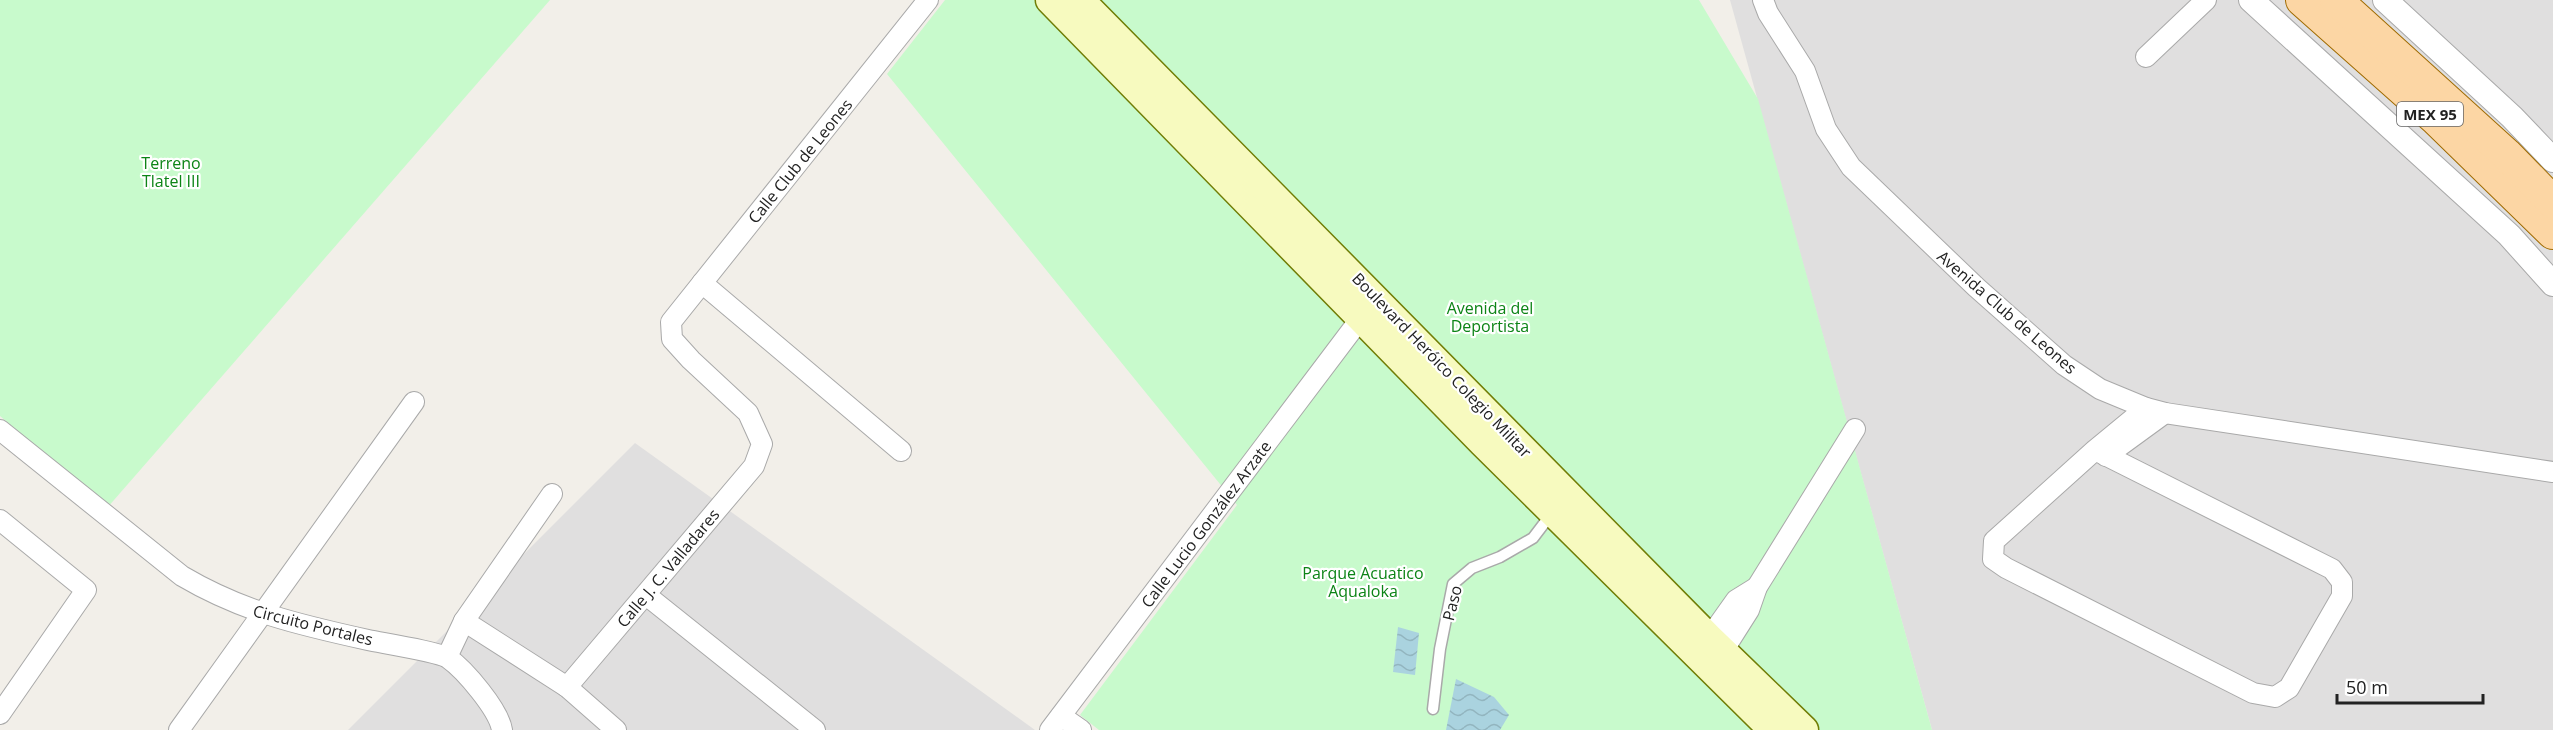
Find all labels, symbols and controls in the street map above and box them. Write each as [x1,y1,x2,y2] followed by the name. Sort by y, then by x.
[743,94,857,228] street label: Calle Club de Leones
[2397,102,2463,126] road number: MEX 95
[141,152,201,192] park label: Terreno Tlatel III
[1933,245,2081,379] street label: Avenida Club de Leones
[1347,268,1537,463] street label: Boulevard Heróico Colegio Militar
[1447,297,1533,337] park label: Avenida del Deportista
[1136,436,1276,612] street label: Calle Lucio González Arzate
[612,504,724,632] street label: Calle J. C. Valladares
[1302,562,1424,602] park label: Parque Acuatico Aqualoka
[1437,583,1467,623] street label: Paso
[251,599,375,651] street label: Circuito Portales
[2337,667,2482,705] scale bar
[2346,675,2388,699] text: 50 m

